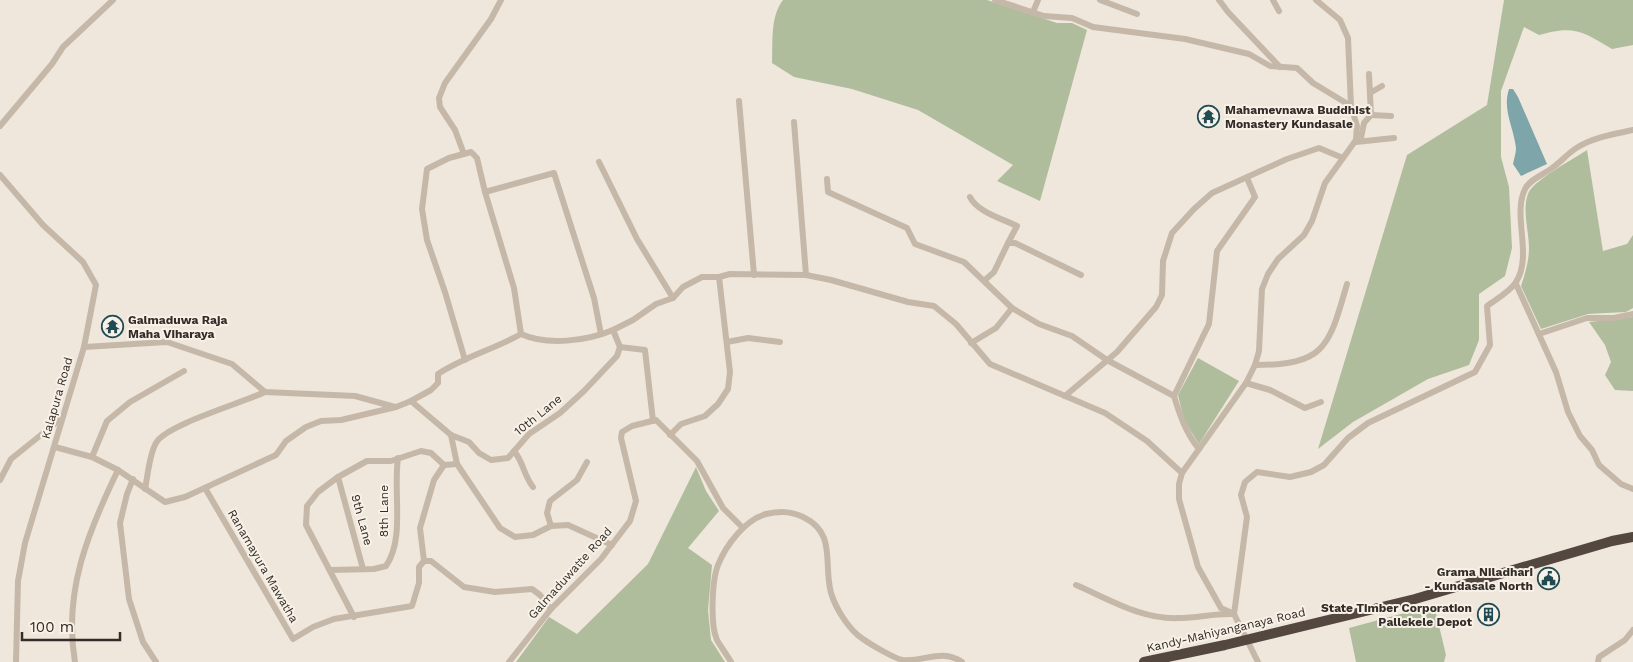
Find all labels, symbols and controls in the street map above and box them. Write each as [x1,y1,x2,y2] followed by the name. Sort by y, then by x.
[1225,103,1371,131] place label: Mahamevnawa Buddhist Monastery Kundasale
[1197,105,1221,129] temple icon: Mahamevnawa Buddhist Monastery Kundasale
[128,313,227,341] place label: Galmaduwa Raja Maha Viharaya
[100,315,124,339] temple icon: Galmaduwa Raja Maha Viharaya
[39,355,75,441] street label: Kalapura Road
[511,392,565,438] street label: 10th Lane
[377,485,391,537] street label: 8th Lane
[348,493,376,547] street label: 9th Lane
[225,507,301,625] street label: Ranamayura Mawatha
[525,524,615,622] street label: Galmaduwatte Road
[1424,565,1533,593] place label: Grama Niladhari - Kundasale North
[1537,567,1561,591] public building icon: Grama Niladhari - Kundasale North
[1321,601,1473,629] place label: State Timber Corporation Pallekele Depot
[1476,603,1500,627] building icon: State Timber Corporation Pallekele Depot
[1145,605,1307,655] street label: Kandy-Mahiyanganaya Road
[22,610,120,642] scale bar
[30,618,74,636] text: 100 m

